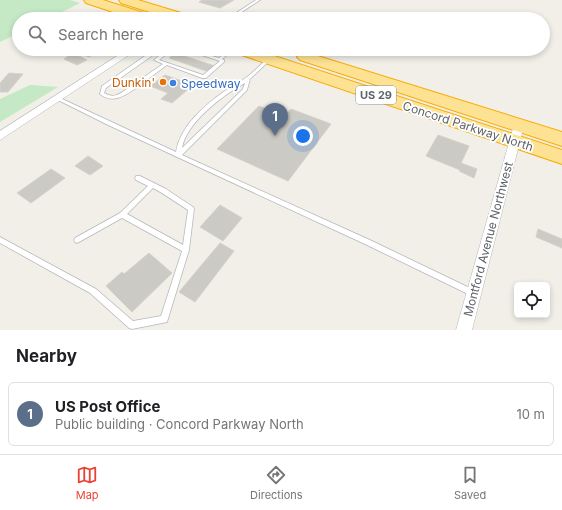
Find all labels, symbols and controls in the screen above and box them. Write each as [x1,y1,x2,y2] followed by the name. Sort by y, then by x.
[12,12,550,56] search box
[26,23,48,45] icon: search
[58,25,144,44] text: Search here
[112,75,155,90] place label: Dunkin'
[181,76,241,91] place label: Speedway
[158,77,168,87] marker: Dunkin'
[168,78,178,88] marker: Speedway
[356,86,396,104] road number: US 29
[401,98,535,154] street label: Concord Parkway North
[262,103,288,136] pin: 1
[293,126,313,146] your location
[460,160,516,318] street label: Montford Avenue Northwest
[514,282,550,318] map controls
[514,282,550,318] button: locate
[16,346,77,366] text: Nearby
[55,397,160,416] text: US Post Office
[27,406,33,422] text: 1
[516,406,545,422] text: 10 m
[55,416,304,432] text: Public building · Concord Parkway North
[76,464,99,502] tab: Map
[250,464,303,502] tab: Directions
[454,464,486,502] tab: Saved

